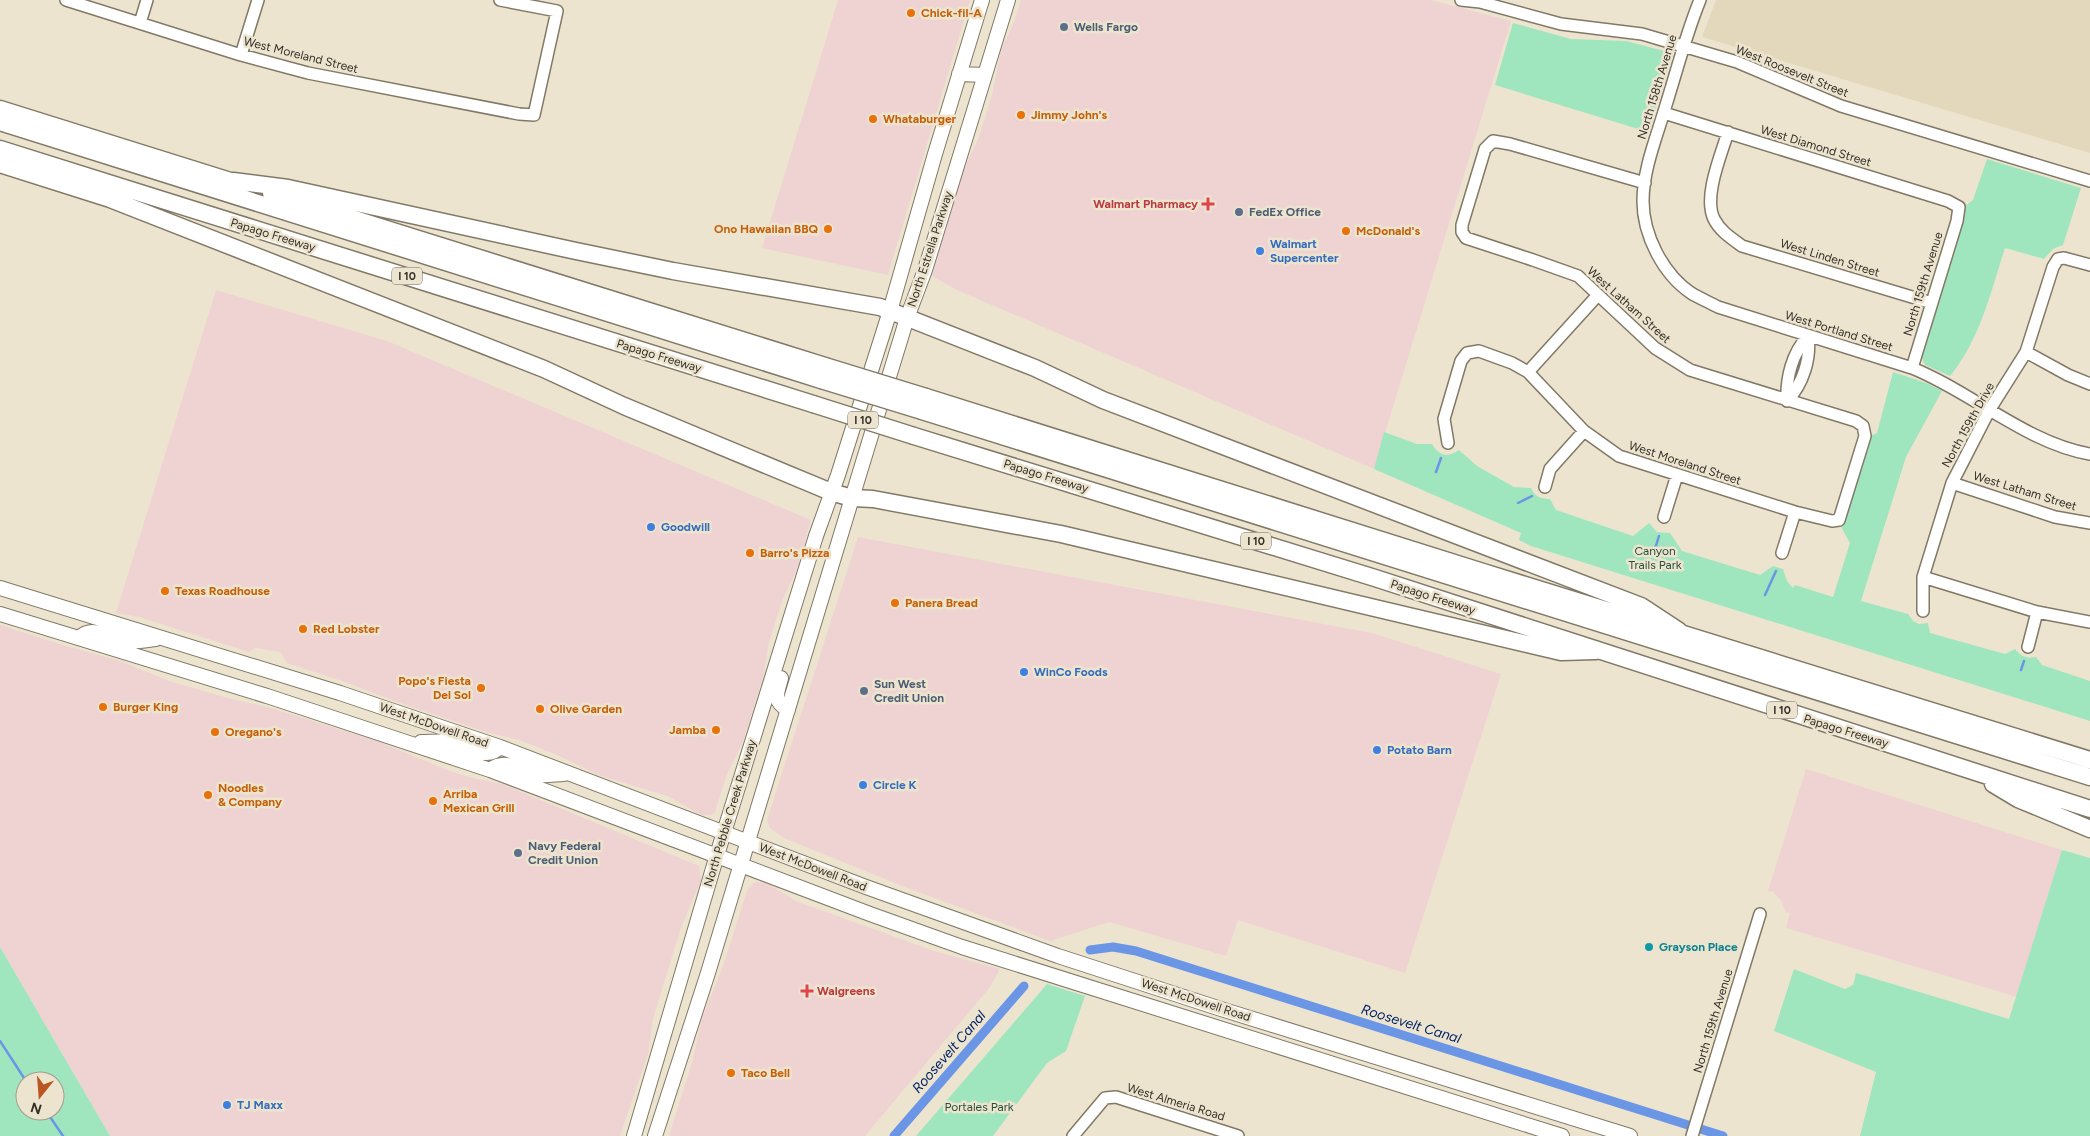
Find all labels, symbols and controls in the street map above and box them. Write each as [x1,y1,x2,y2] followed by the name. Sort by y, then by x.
[921,6,982,20] place label: Chick-fil-A
[905,7,917,19] marker: Chick-fil-A
[1074,20,1138,34] place label: Wells Fargo
[1058,21,1070,33] marker: Wells Fargo
[1634,33,1680,141] street label: North 158th Avenue
[242,34,360,76] street label: West Moreland Street
[1734,42,1851,100] street label: West Roosevelt Street
[1031,108,1107,122] place label: Jimmy John's
[1015,109,1027,121] marker: Jimmy John's
[883,112,957,126] place label: Whataburger
[867,113,879,125] marker: Whataburger
[1759,122,1874,170] street label: West Diamond Street
[905,189,956,309] street label: North Estrella Parkway
[1093,197,1198,211] place label: Walmart Pharmacy
[1202,198,1214,210] marker: Walmart Pharmacy
[1249,205,1321,219] place label: FedEx Office
[1233,206,1245,218] marker: FedEx Office
[229,215,318,255] street label: Papago Freeway
[714,222,819,236] place label: Ono Hawaiian BBQ
[822,223,834,235] marker: Ono Hawaiian BBQ
[1356,224,1420,238] place label: McDonald's
[1340,225,1352,237] marker: McDonald's
[1901,230,1946,338] street label: North 159th Avenue
[1779,236,1882,280] street label: West Linden Street
[1270,237,1339,265] place label: Walmart Supercenter
[1254,245,1266,257] marker: Walmart Supercenter
[1584,264,1674,346] street label: West Latham Street
[392,268,422,284] road number: I 10
[1783,308,1895,354] street label: West Portland Street
[615,336,704,376] street label: Papago Freeway
[1939,380,1997,470] street label: North 159th Drive
[848,412,878,428] road number: I 10
[1627,438,1743,488] street label: West Moreland Street
[1002,456,1091,496] street label: Papago Freeway
[1972,469,2079,513] street label: West Latham Street
[661,520,710,534] place label: Goodwill
[645,521,657,533] marker: Goodwill
[1241,532,1271,550] road number: I 10
[1628,544,1682,572] park label: Canyon Trails Park
[760,546,829,560] place label: Barro's Pizza
[744,547,756,559] marker: Barro's Pizza
[1389,577,1478,617] street label: Papago Freeway
[175,584,270,598] place label: Texas Roadhouse
[159,585,171,597] marker: Texas Roadhouse
[905,596,978,610] place label: Panera Bread
[889,597,901,609] marker: Panera Bread
[313,622,380,636] place label: Red Lobster
[297,623,309,635] marker: Red Lobster
[1034,665,1108,679] place label: WinCo Foods
[1018,666,1030,678] marker: WinCo Foods
[398,674,471,702] place label: Popo's Fiesta Del Sol
[874,677,944,705] place label: Sun West Credit Union
[475,682,487,694] marker: Popo's Fiesta Del Sol
[858,685,870,697] marker: Sun West Credit Union
[113,700,178,714] place label: Burger King
[378,700,490,750] street label: West McDowell Road
[97,701,109,713] marker: Burger King
[550,702,622,716] place label: Olive Garden
[1767,702,1797,718] road number: I 10
[534,703,546,715] marker: Olive Garden
[1802,711,1891,751] street label: Papago Freeway
[669,723,706,737] place label: Jamba
[710,724,722,736] marker: Jamba
[225,725,282,739] place label: Oregano's
[209,726,221,738] marker: Oregano's
[701,737,759,888] street label: North Pebble Creek Parkway
[1387,743,1452,757] place label: Potato Barn
[1371,744,1383,756] marker: Potato Barn
[873,778,916,792] place label: Circle K
[857,779,869,791] marker: Circle K
[218,781,282,809] place label: Noodles & Company
[443,787,514,815] place label: Arriba Mexican Grill
[202,789,214,801] marker: Noodles & Company
[427,795,439,807] marker: Arriba Mexican Grill
[528,839,601,867] place label: Navy Federal Credit Union
[757,840,869,894] street label: West McDowell Road
[512,847,524,859] marker: Navy Federal Credit Union
[1659,940,1738,954] place label: Grayson Place
[1643,941,1655,953] marker: Grayson Place
[1691,967,1736,1075] street label: North 159th Avenue
[1140,976,1252,1024] street label: West McDowell Road
[817,984,876,998] place label: Walgreens
[801,985,813,997] marker: Walgreens
[1359,1001,1464,1048] water label: Roosevelt Canal
[909,1007,990,1097] water label: Roosevelt Canal
[741,1066,790,1080] place label: Taco Bell
[725,1067,737,1079] marker: Taco Bell
[15,1071,65,1121] north arrow
[1125,1080,1227,1124] street label: West Almeria Road
[29,1098,44,1118] text: N
[237,1098,284,1112] place label: TJ Maxx
[221,1099,233,1111] marker: TJ Maxx
[944,1100,1014,1114] park label: Portales Park

